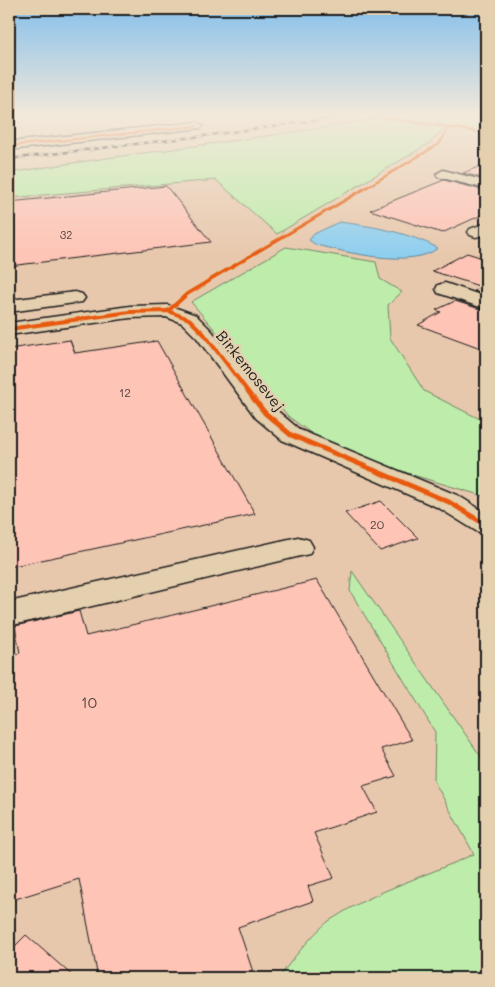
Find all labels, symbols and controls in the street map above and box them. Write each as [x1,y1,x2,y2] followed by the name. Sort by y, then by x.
[60,227,72,242] house number: 32
[212,326,290,415] street label: Birkemosevej
[119,384,131,400] house number: 12
[370,516,385,532] house number: 20
[81,692,97,712] house number: 10

